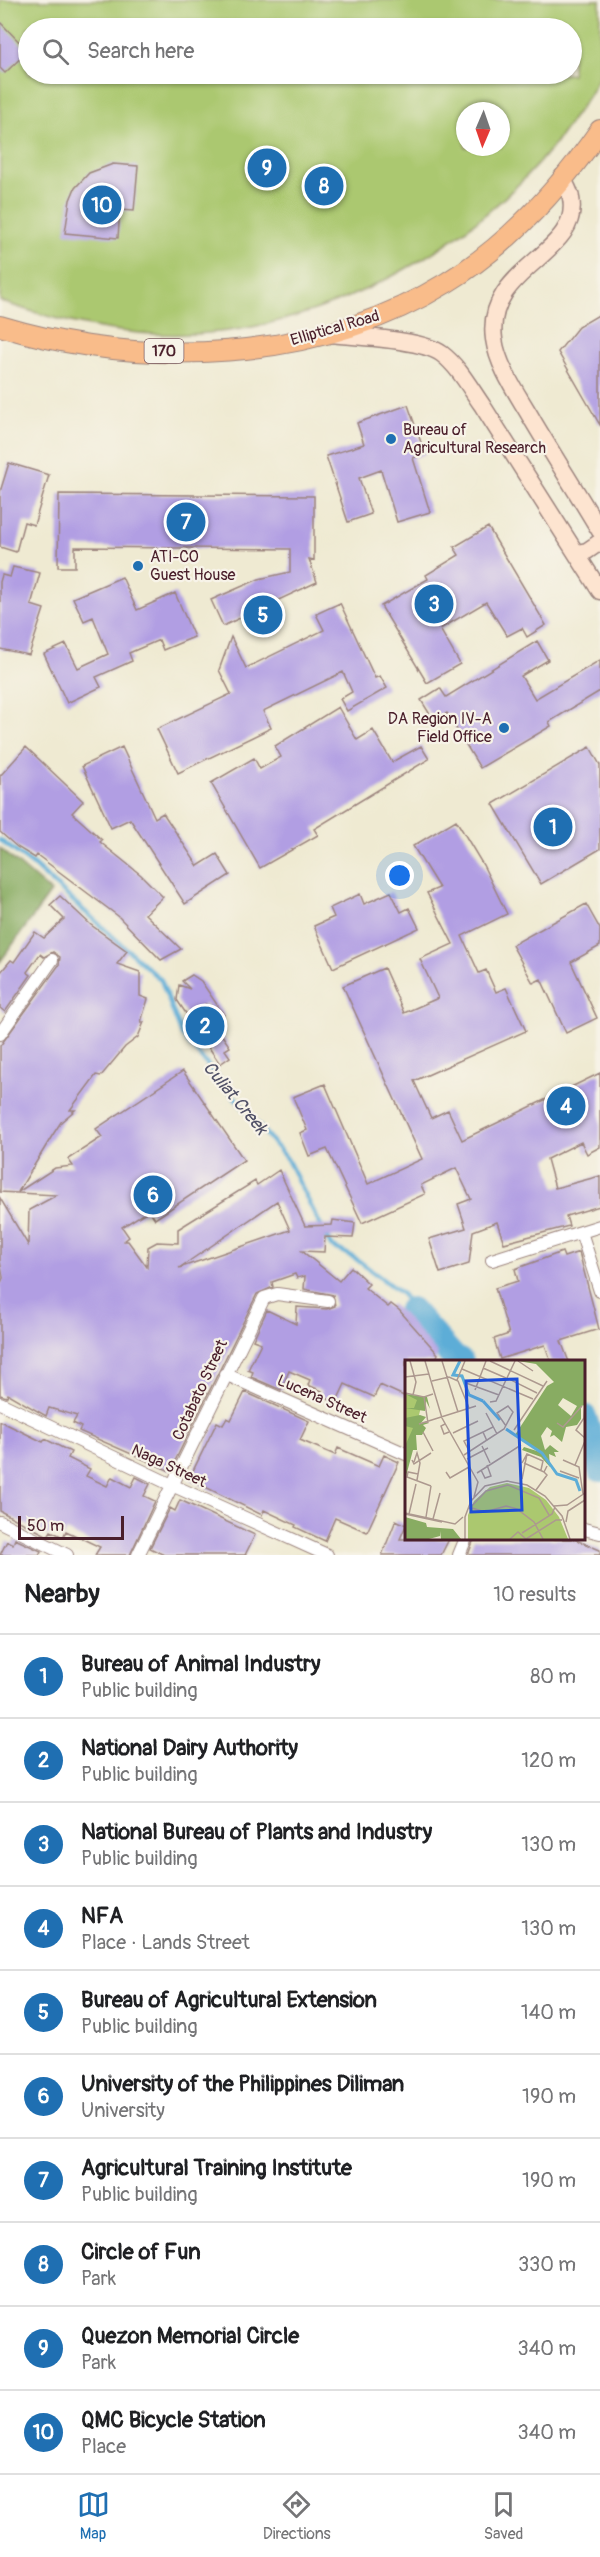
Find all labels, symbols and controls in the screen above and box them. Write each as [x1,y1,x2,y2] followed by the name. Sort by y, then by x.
[18,18,582,84] search box
[39,35,72,68] icon: search
[87,37,194,65] text: Search here
[456,102,510,156] north arrow
[248,146,286,190] pin: 9
[304,164,344,208] pin: 8
[82,182,122,228] pin: 10
[288,306,382,350] street label: Elliptical Road
[144,339,184,363] road number: 170
[403,420,546,458] place label: Bureau of Agricultural Research
[384,432,398,446] marker: Bureau of Agricultural Research
[166,500,206,544] pin: 7
[150,547,236,585] place label: ATI-CO Guest House
[131,559,145,573] marker: ATI-CO Guest House
[414,582,454,626] pin: 3
[244,592,282,638] pin: 5
[388,709,492,747] place label: DA Region IV-A Field Office
[497,721,511,735] marker: DA Region IV-A Field Office
[534,804,572,850] pin: 1
[385,861,414,890] your location
[186,1004,224,1048] pin: 2
[198,1056,273,1141] water label: Culiat Creek
[546,1084,586,1128] pin: 4
[134,1172,172,1218] pin: 6
[168,1336,232,1444] street label: Cotabato Street
[405,1360,585,1540] inset map
[274,1370,370,1428] street label: Lucena Street
[128,1440,210,1492] street label: Naga Street
[18,1513,124,1540] scale bar
[27,1516,64,1536] text: 50 m
[24,1578,100,1610] text: Nearby
[493,1582,576,1607] text: 10 results
[81,1650,320,1678] text: Bureau of Animal Industry
[40,1664,47,1689] text: 1
[530,1664,576,1689] text: 80 m
[81,1678,197,1703] text: Public building
[81,1734,298,1762] text: National Dairy Authority
[38,1748,49,1773] text: 2
[521,1748,576,1773] text: 120 m
[81,1762,197,1787] text: Public building
[81,1818,432,1846] text: National Bureau of Plants and Industry
[38,1832,49,1857] text: 3
[521,1832,576,1857] text: 130 m
[81,1846,197,1871] text: Public building
[81,1902,123,1930] text: NFA
[38,1916,49,1941] text: 4
[521,1916,576,1941] text: 130 m
[81,1930,250,1955] text: Place · Lands Street
[81,1986,377,2014] text: Bureau of Agricultural Extension
[38,2000,49,2025] text: 5
[521,2000,576,2025] text: 140 m
[81,2014,197,2039] text: Public building
[81,2070,404,2098] text: University of the Philippines Diliman
[38,2084,49,2109] text: 6
[522,2084,576,2109] text: 190 m
[81,2098,165,2123] text: University
[81,2154,352,2182] text: Agricultural Training Institute
[38,2168,49,2193] text: 7
[522,2168,576,2193] text: 190 m
[81,2182,197,2207] text: Public building
[81,2238,201,2266] text: Circle of Fun
[38,2252,49,2277] text: 8
[518,2252,576,2277] text: 330 m
[81,2266,116,2291] text: Park
[81,2322,299,2350] text: Quezon Memorial Circle
[38,2336,49,2361] text: 9
[517,2336,576,2361] text: 340 m
[81,2350,116,2375] text: Park
[81,2406,266,2434] text: QMC Bicycle Station
[33,2420,54,2445] text: 10
[517,2420,576,2445] text: 340 m
[81,2434,126,2459] text: Place
[77,2488,110,2544] tab: Map
[263,2488,331,2544] tab: Directions
[484,2488,523,2544] tab: Saved

